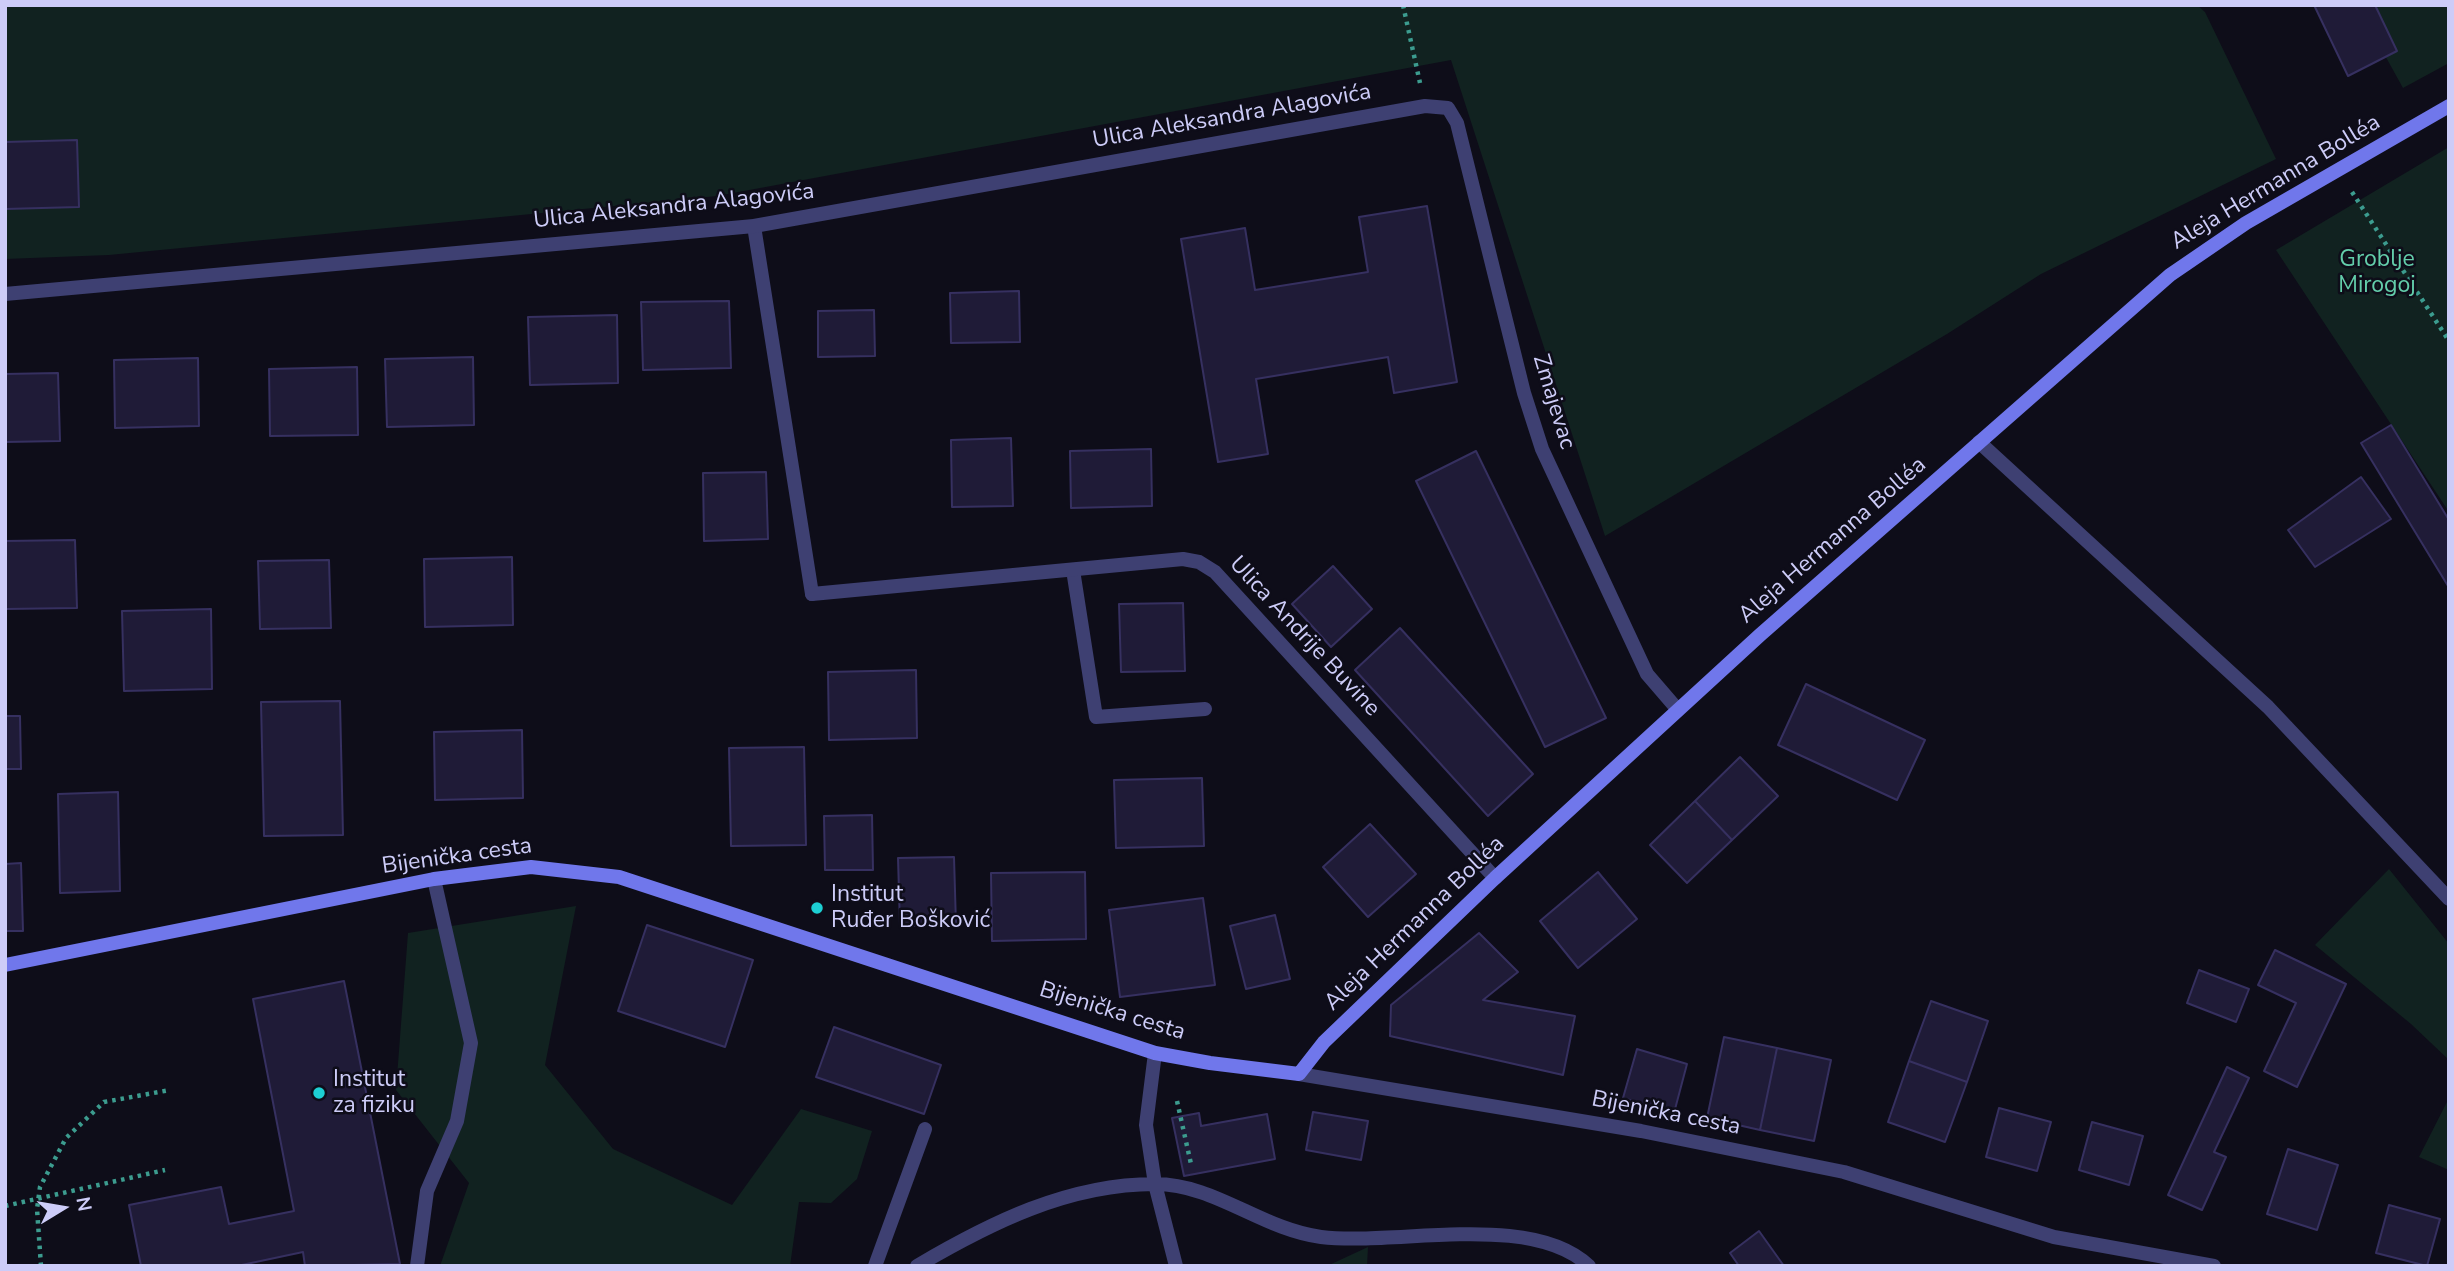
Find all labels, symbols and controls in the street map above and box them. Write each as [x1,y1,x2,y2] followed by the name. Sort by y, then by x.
[1091,79,1373,155] street label: Ulica Aleksandra Alagovića
[2166,109,2386,257] street label: Aleja Hermanna Bolléa
[532,179,816,235] street label: Ulica Aleksandra Alagovića
[2338,246,2416,300] park label: Groblje Mirogoj
[1526,351,1580,453] street label: Zmajevac
[1734,452,1932,630] street label: Aleja Hermanna Bolléa
[1223,551,1385,723] street label: Ulica Andrije Buvine
[1319,831,1511,1017] street label: Aleja Hermanna Bolléa
[380,833,534,881] street label: Bijenička cesta
[831,881,990,935] place label: Institut Ruđer Bošković
[809,900,825,916] marker: Institut Ruđer Bošković
[1036,977,1188,1047] street label: Bijenička cesta
[333,1066,415,1120] place label: Institut za fiziku
[311,1085,327,1101] marker: Institut za fiziku
[1589,1086,1743,1142] street label: Bijenička cesta
[28,1173,98,1243] north arrow
[69,1195,98,1213] text: N

